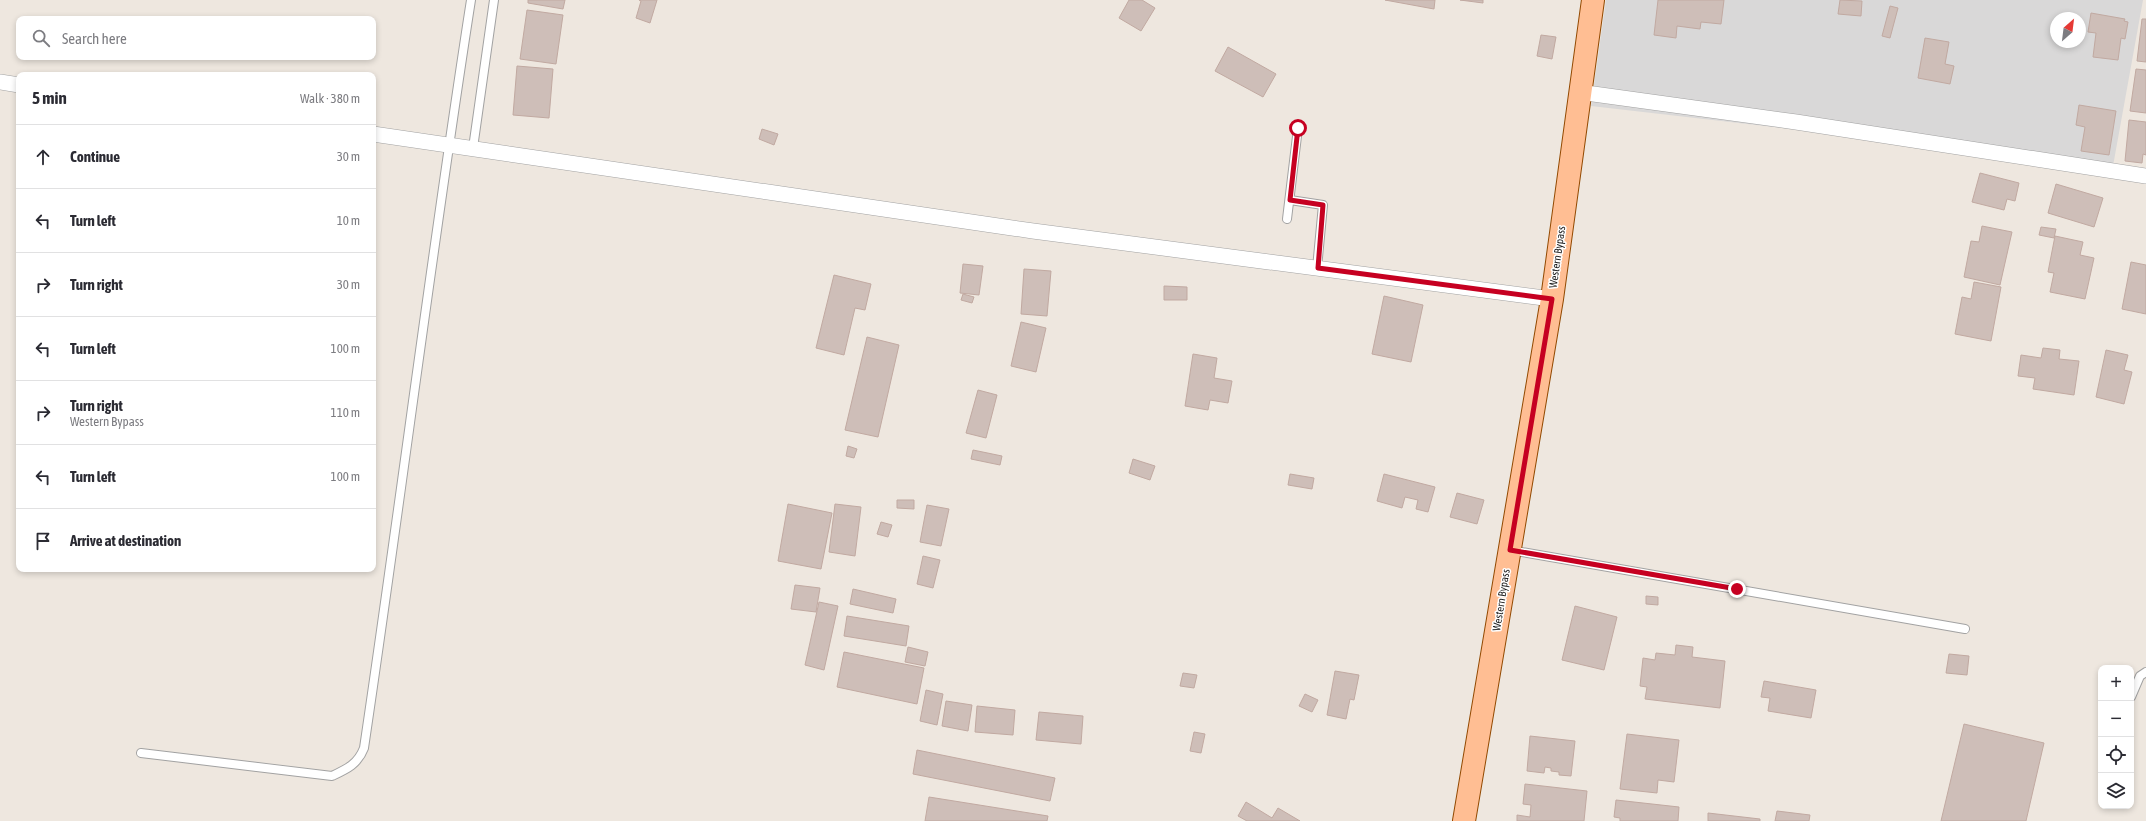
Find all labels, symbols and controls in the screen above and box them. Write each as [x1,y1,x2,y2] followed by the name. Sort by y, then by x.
[2050,12,2086,48] north arrow
[16,16,376,60] search box
[30,27,52,49] icon: search
[62,30,127,47] text: Search here
[32,88,67,108] text: 5 min
[300,91,360,106] text: Walk · 380 m
[1289,119,1307,137] route start
[32,146,54,168] icon: ahead
[70,148,120,165] text: Continue
[337,149,360,164] text: 30 m
[32,210,54,232] icon: left
[70,212,116,229] text: Turn left
[337,213,360,228] text: 10 m
[1547,225,1567,289] street label: Western Bypass
[32,274,54,296] icon: right
[70,276,123,293] text: Turn right
[337,277,360,292] text: 30 m
[32,338,54,360] icon: left
[70,340,116,357] text: Turn left
[331,341,360,356] text: 100 m
[70,397,123,414] text: Turn right
[32,402,54,424] icon: right
[331,405,360,420] text: 110 m
[70,414,144,429] text: Western Bypass
[32,466,54,488] icon: left
[70,468,116,485] text: Turn left
[331,469,360,484] text: 100 m
[32,530,54,552] icon: arrive
[70,532,181,549] text: Arrive at destination
[1490,568,1512,632] street label: Western Bypass
[1728,580,1746,598] route end
[2098,665,2134,809] map controls
[2098,665,2134,701] button: +
[2098,701,2134,737] button: −
[2098,737,2134,773] button: locate
[2098,773,2134,809] button: layers

